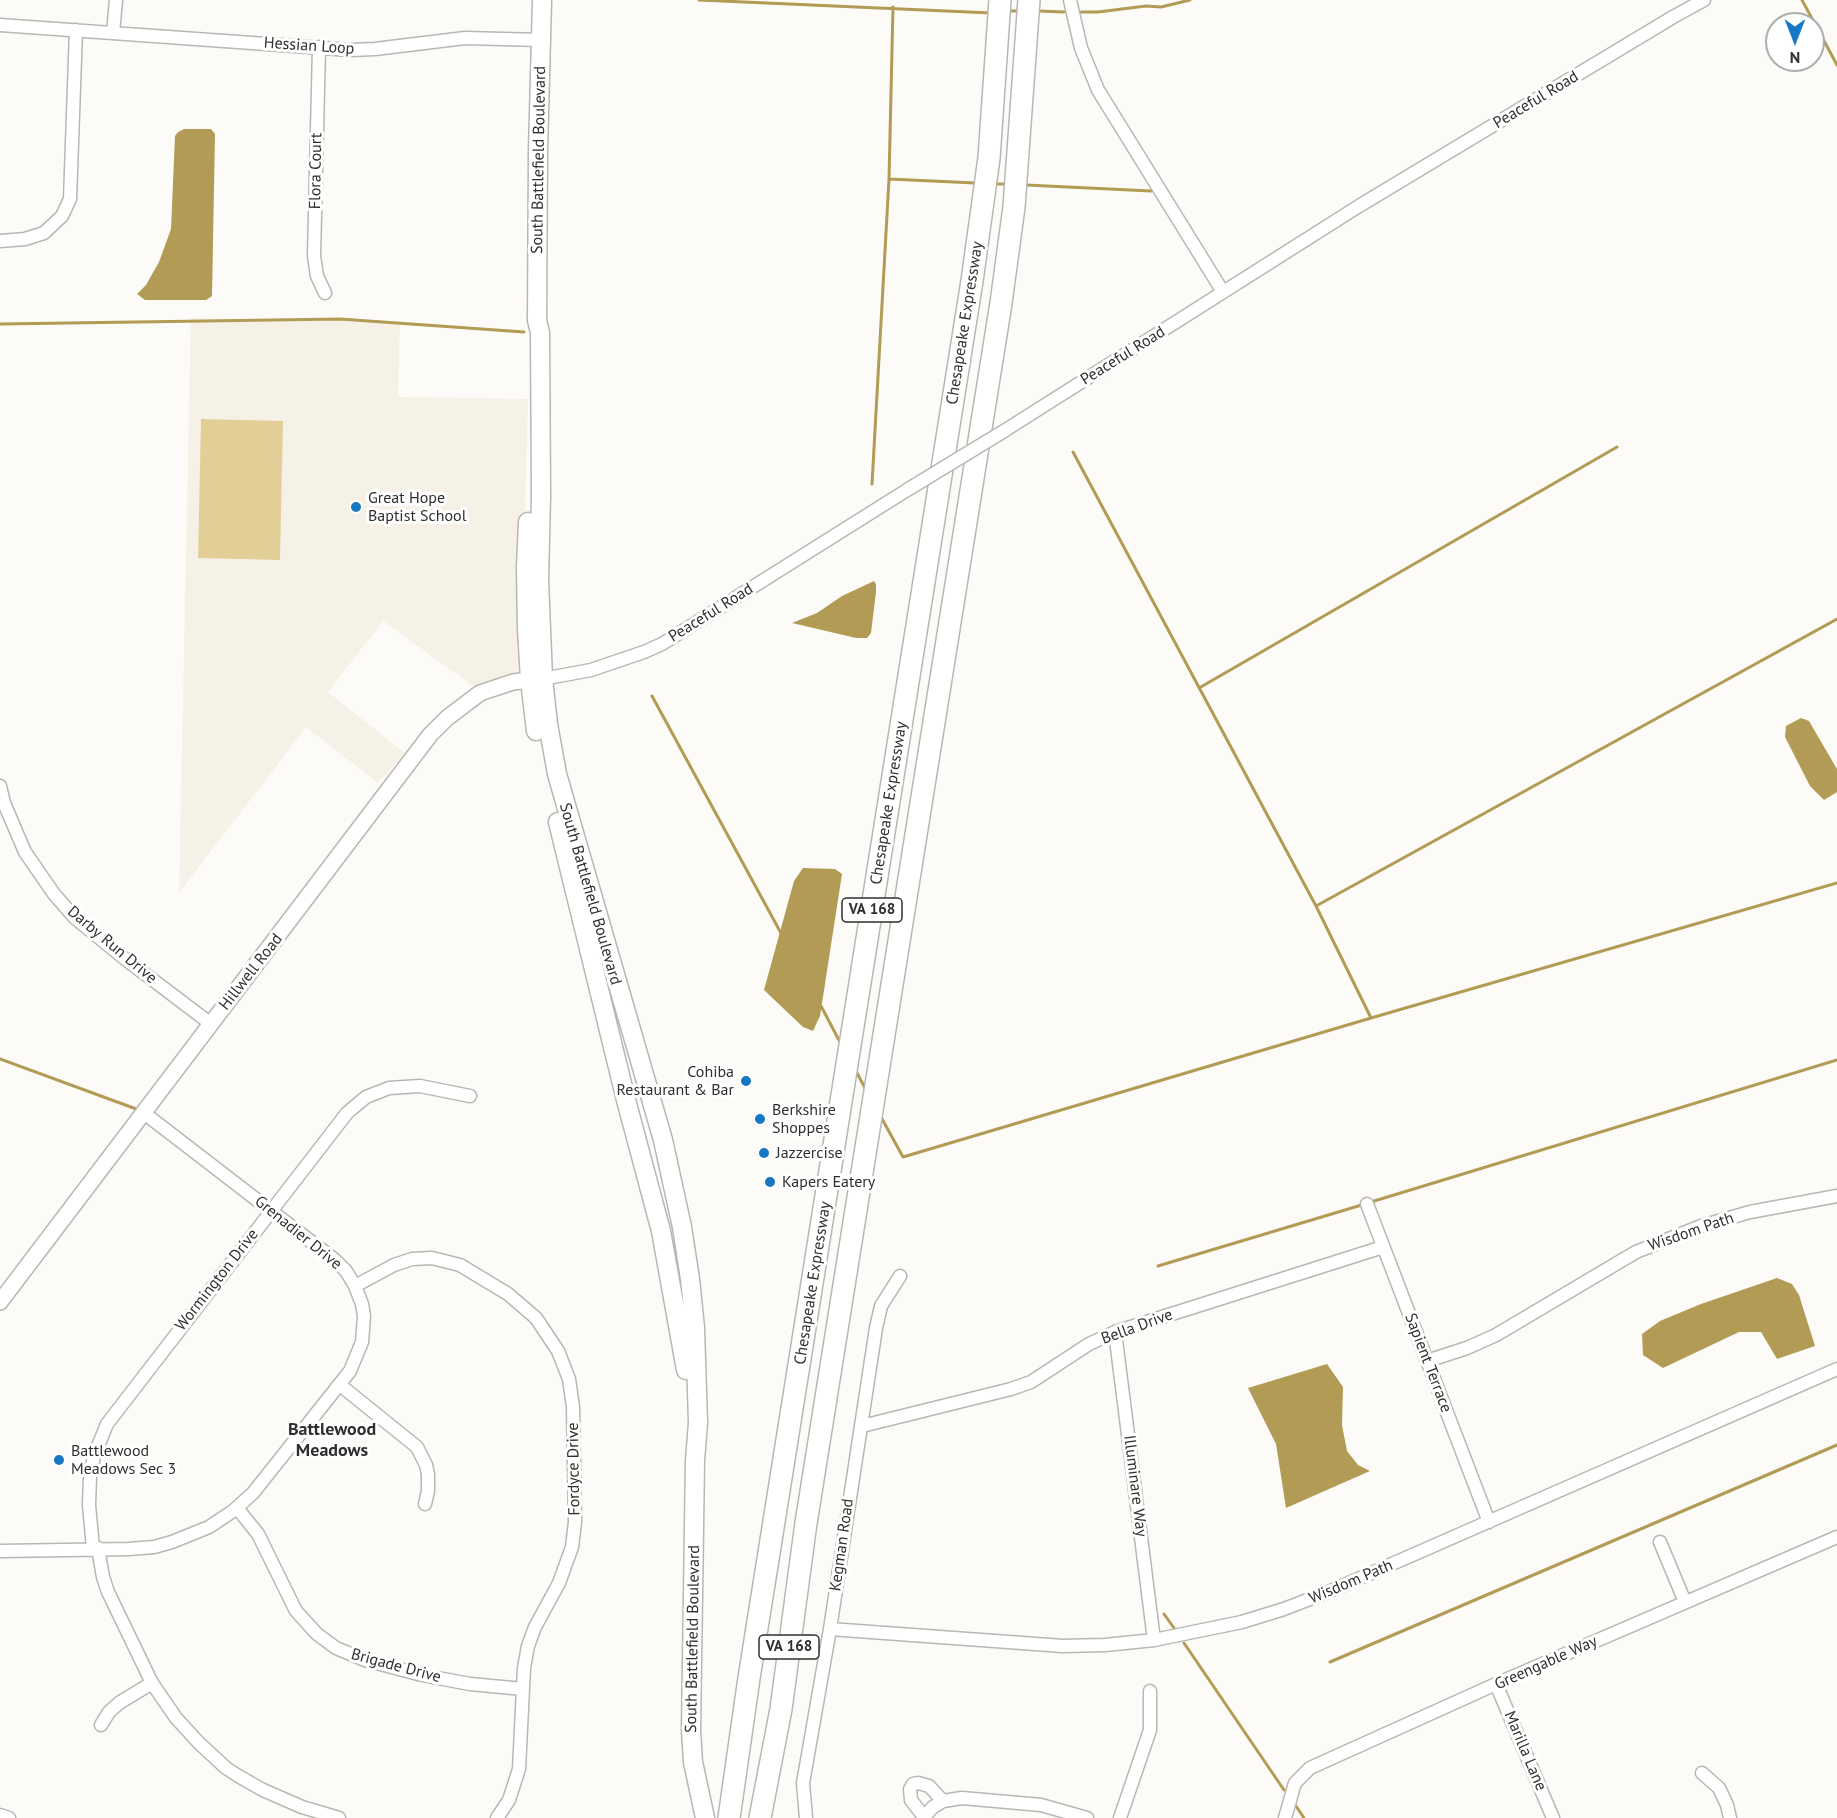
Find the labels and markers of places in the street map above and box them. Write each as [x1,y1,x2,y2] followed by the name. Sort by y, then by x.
[368,488,466,526] place label: Great Hope Baptist School
[349,500,363,514] marker: Great Hope Baptist School
[617,1062,734,1100] place label: Cohiba Restaurant & Bar
[739,1074,753,1088] marker: Cohiba Restaurant & Bar
[772,1100,836,1138] place label: Berkshire Shoppes
[753,1112,767,1126] marker: Berkshire Shoppes
[776,1143,843,1163] place label: Jazzercise
[757,1146,771,1160] marker: Jazzercise
[782,1172,875,1192] place label: Kapers Eatery
[763,1175,777,1189] marker: Kapers Eatery
[71,1441,176,1479] place label: Battlewood Meadows Sec 3
[52,1453,66,1467] marker: Battlewood Meadows Sec 3

